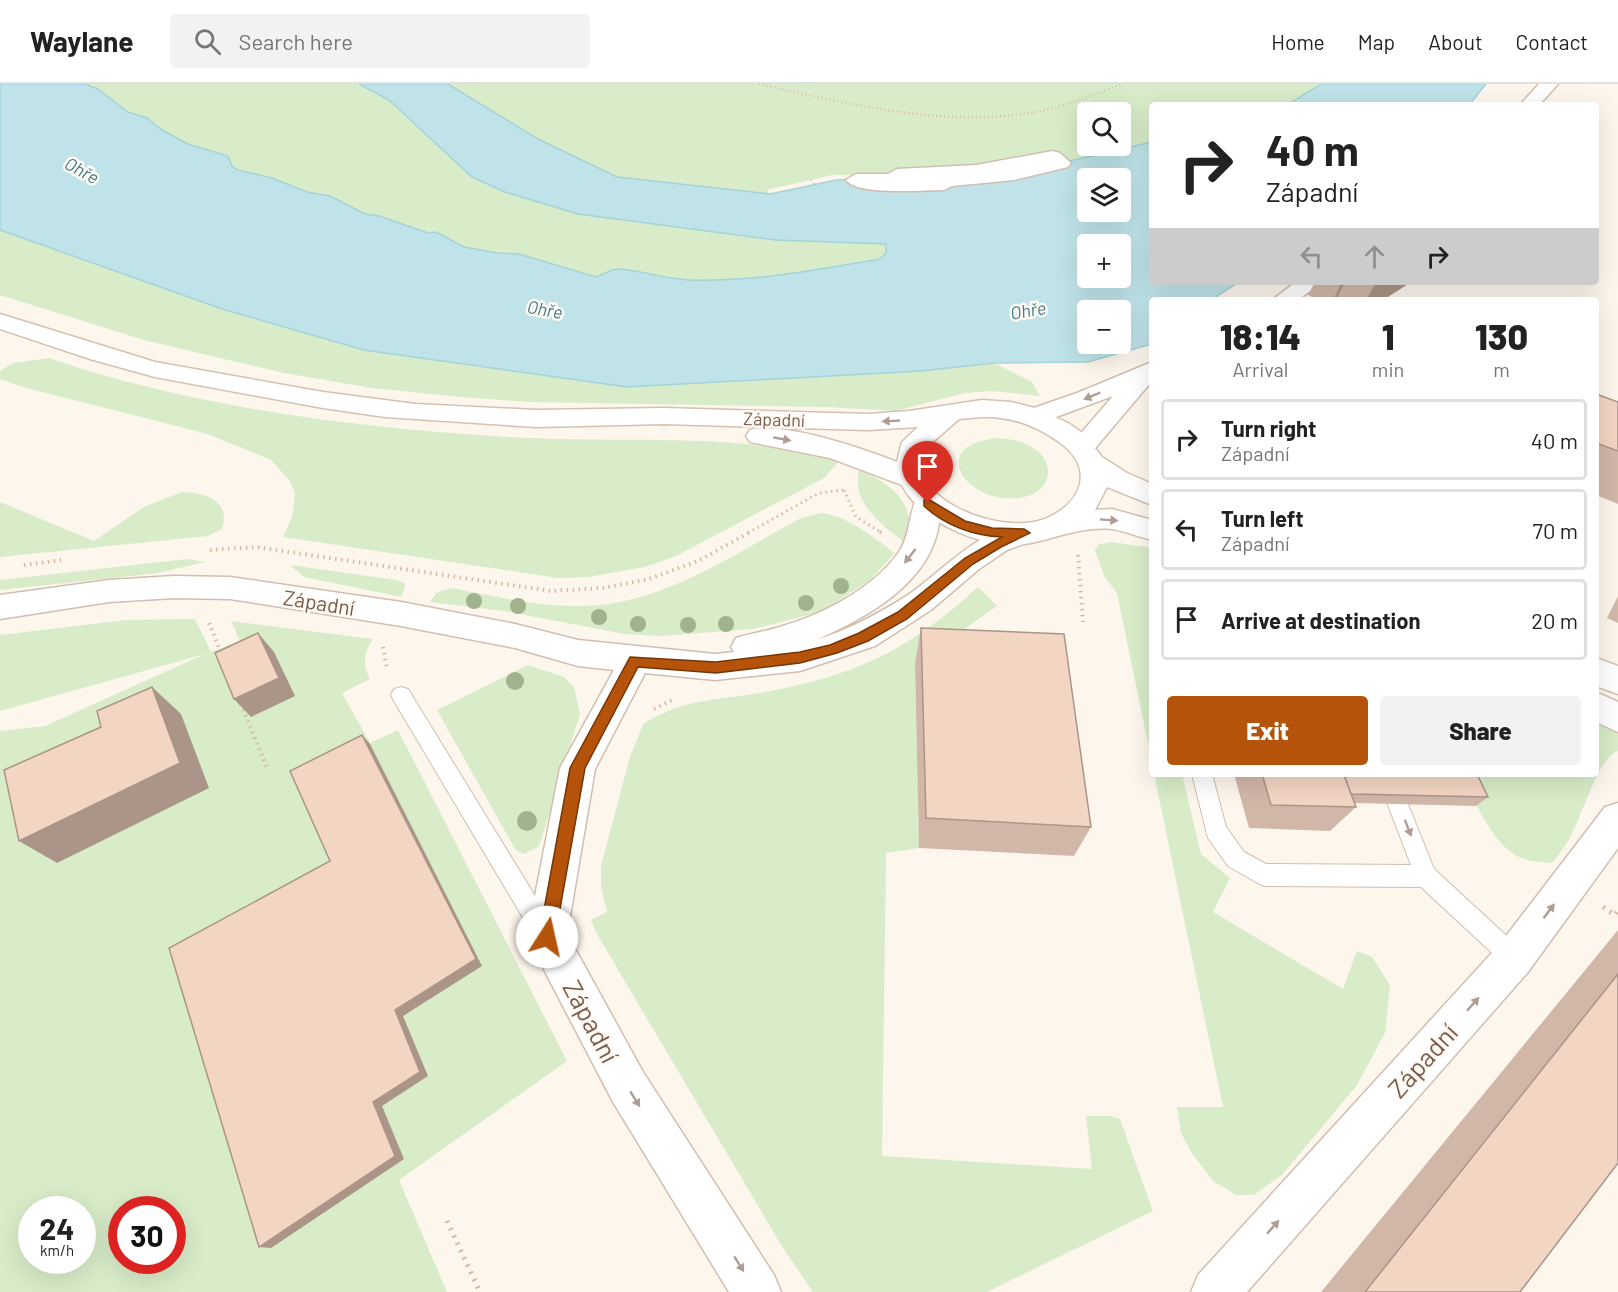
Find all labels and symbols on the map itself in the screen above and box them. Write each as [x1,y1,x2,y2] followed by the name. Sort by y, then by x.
[61,152,103,188] water label: Ohře
[525,295,565,323] water label: Ohře
[1008,296,1048,324] water label: Ohře
[1083,392,1101,401] one-way arrow
[743,407,805,431] street label: Západní
[882,417,901,426] one-way arrow
[773,435,792,444] one-way arrow
[902,441,953,503] pin
[1099,515,1118,525] one-way arrow
[905,549,917,564] one-way arrow
[282,584,357,620] street label: Západní
[1403,820,1413,838] one-way arrow
[1543,903,1555,919] one-way arrow
[515,905,579,969] position arrow
[557,974,627,1068] street label: Západní
[1466,997,1479,1012] one-way arrow
[1381,1017,1463,1103] street label: Západní
[630,1091,641,1107] one-way arrow
[108,1196,186,1274] speed limit sign: 30
[1266,1220,1280,1235] one-way arrow
[734,1256,745,1272] one-way arrow

